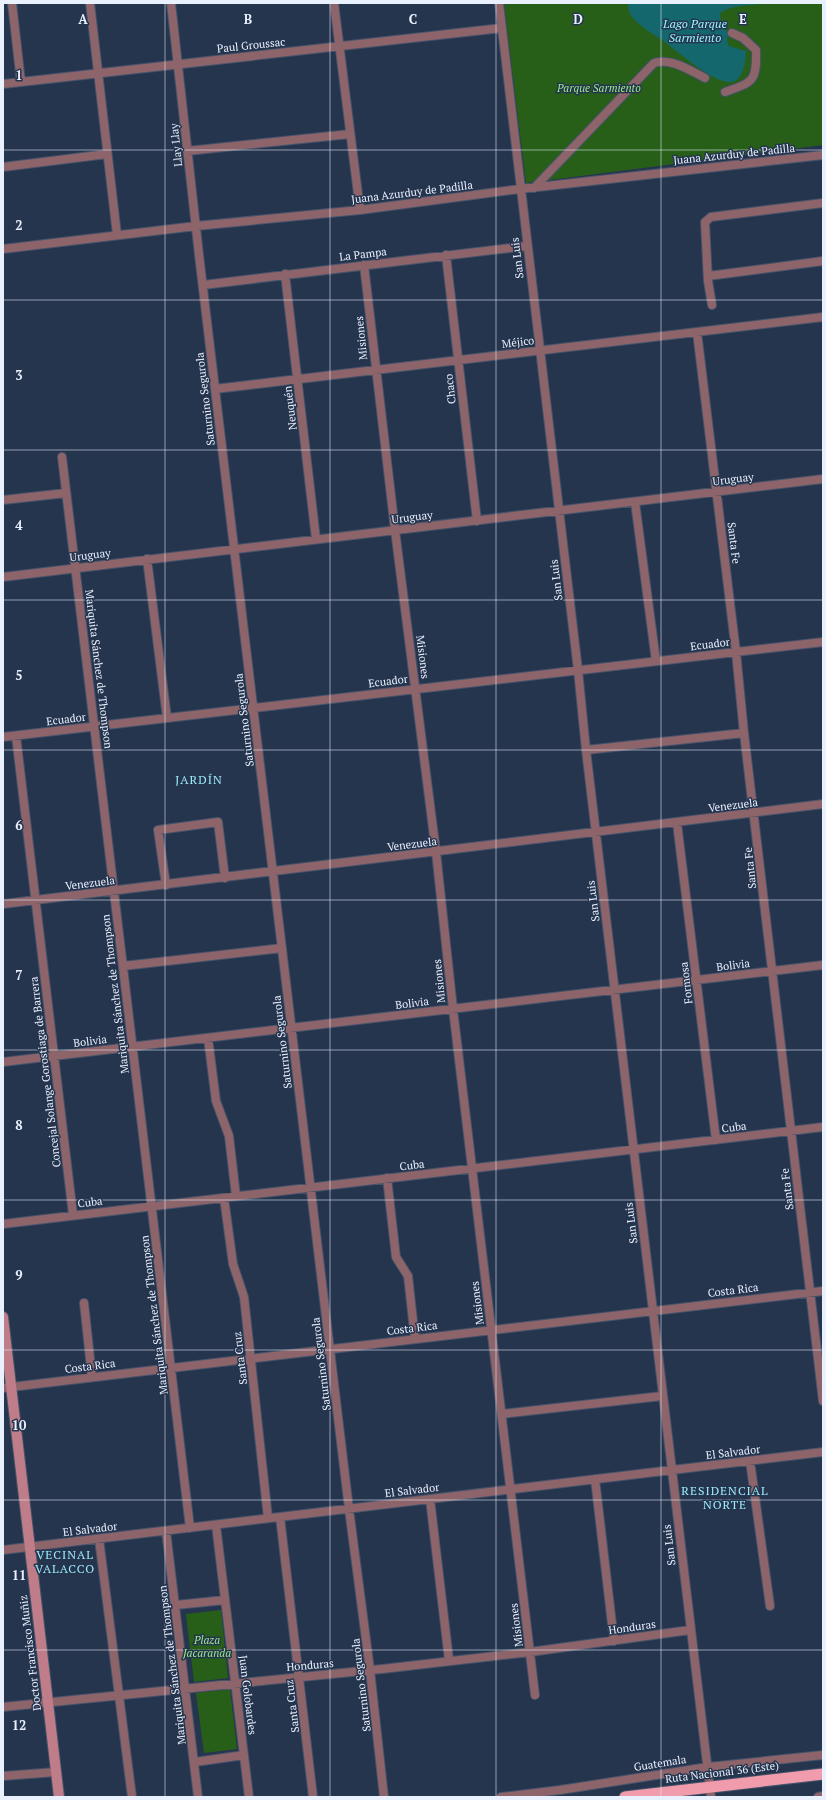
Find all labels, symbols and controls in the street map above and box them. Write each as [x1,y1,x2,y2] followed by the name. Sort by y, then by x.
[78,10,88,28] text: A
[244,10,252,28] text: B
[409,10,417,28] text: C
[573,10,583,28] text: D
[739,10,747,28] text: E
[662,16,727,45] water label: Lago Parque Sarmiento
[216,34,286,56] street label: Paul Groussac
[15,66,23,84] text: 1
[556,81,641,95] park label: Parque Sarmiento
[167,122,185,167] street label: Llay Llay
[672,141,796,167] street label: Juana Azurduy de Padilla
[350,178,474,206] street label: Juana Azurduy de Padilla
[15,216,23,234] text: 2
[508,237,526,279] street label: San Luis
[338,244,388,264] street label: La Pampa
[352,315,370,361] street label: Misiones
[501,333,535,351] street label: Méjico
[192,351,218,446] street label: Saturnino Segurola
[15,366,23,384] text: 3
[441,373,459,405] street label: Chaco
[280,385,300,431] street label: Neuquén
[712,469,755,488] street label: Uruguay
[391,507,434,526] street label: Uruguay
[15,516,23,534] text: 4
[725,521,744,565] street label: Santa Fe
[69,545,112,564] street label: Uruguay
[547,559,565,601] street label: San Luis
[82,589,116,750] street label: Mariquita Sánchez de Thompson
[413,634,433,680] street label: Misiones
[689,635,731,653] street label: Ecuador
[15,666,23,684] text: 5
[231,672,257,767] street label: Saturnino Segurola
[367,672,409,690] street label: Ecuador
[45,710,87,728] street label: Ecuador
[175,772,223,787] district label: JARDÍN
[707,795,759,815] street label: Venezuela
[15,816,23,834] text: 6
[386,834,438,854] street label: Venezuela
[741,846,759,890] street label: Santa Fe
[64,873,116,893] street label: Venezuela
[584,880,602,922] street label: San Luis
[98,913,132,1074] street label: Mariquita Sánchez de Thompson
[715,956,751,974] street label: Bolivia
[430,958,448,1004] street label: Misiones
[676,961,696,1005] street label: Formosa
[15,966,23,984] text: 7
[26,975,64,1168] street label: Concejal Solange Gorostiaga de Barrera
[269,994,295,1089] street label: Saturnino Segurola
[394,994,430,1012] street label: Bolivia
[72,1032,108,1050] street label: Bolivia
[15,1116,23,1134] text: 8
[721,1118,748,1135] street label: Cuba
[399,1156,426,1173] street label: Cuba
[777,1167,796,1211] street label: Santa Fe
[77,1193,104,1210] street label: Cuba
[622,1202,640,1244] street label: San Luis
[137,1234,171,1395] street label: Mariquita Sánchez de Thompson
[15,1266,23,1284] text: 9
[467,1280,487,1326] street label: Misiones
[707,1280,760,1300] street label: Costa Rica
[308,1316,334,1411] street label: Saturnino Segurola
[386,1318,439,1338] street label: Costa Rica
[230,1331,250,1385] street label: Santa Cruz
[64,1356,117,1376] street label: Costa Rica
[12,1416,27,1434] text: 10
[705,1442,762,1462] street label: El Salvador
[384,1480,441,1500] street label: El Salvador
[681,1483,769,1512] district label: RESIDENCIAL NORTE
[62,1519,119,1539] street label: El Salvador
[660,1524,678,1566] street label: San Luis
[35,1547,95,1576] district label: VECINAL VALACCO
[12,1566,26,1584] text: 11
[155,1584,189,1745] street label: Mariquita Sánchez de Thompson
[16,1594,44,1712] street label: Doctor Francisco Muñiz
[506,1602,526,1648] street label: Misiones
[607,1617,657,1637] street label: Honduras
[182,1633,231,1660] park label: Plaza Jacaranda
[348,1637,374,1732] street label: Saturnino Segurola
[236,1654,260,1736] street label: Juan Golobardes
[286,1656,335,1674] street label: Honduras
[282,1679,302,1733] street label: Santa Cruz
[12,1716,26,1734] text: 12
[633,1752,688,1774] street label: Guatemala
[664,1758,780,1786] street label: Ruta Nacional 36 (Este)

